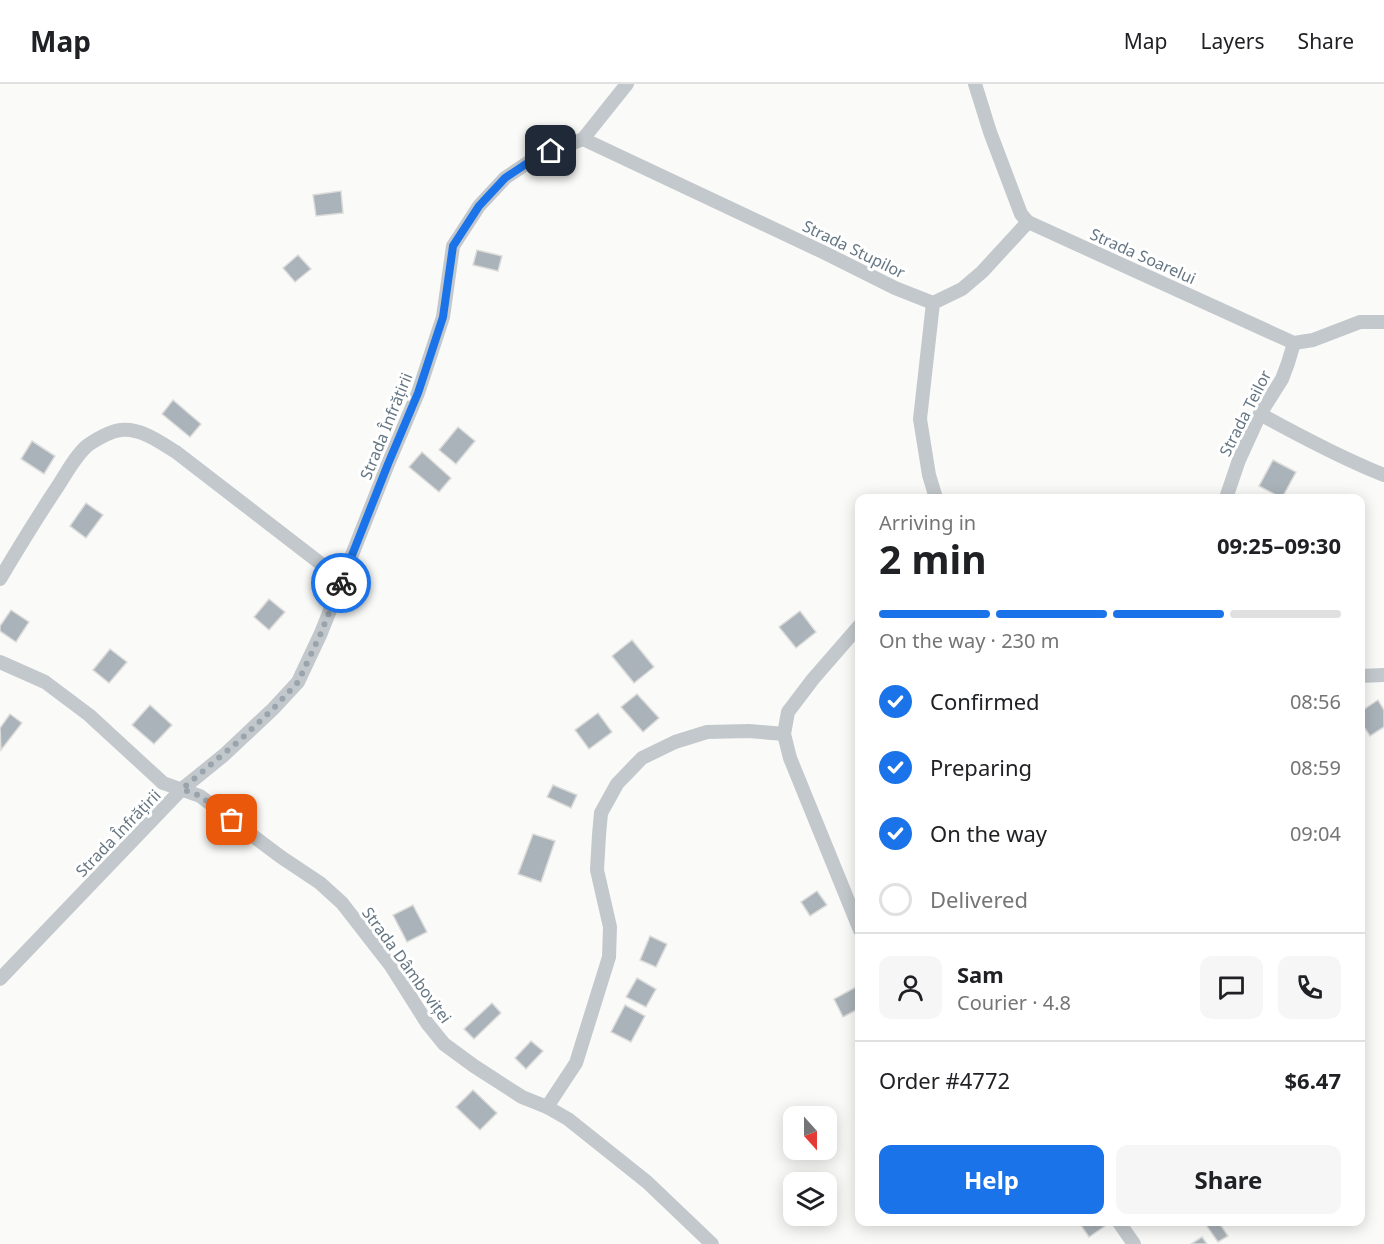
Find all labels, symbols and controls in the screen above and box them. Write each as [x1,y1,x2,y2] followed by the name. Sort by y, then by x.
[30,22,91,60] text: Map
[1124,27,1168,55] text: Map
[1201,27,1265,55] text: Layers
[1298,27,1354,55] text: Share
[525,125,576,176] pin
[534,134,567,167] icon: home
[799,215,909,284] street label: Strada Stupilor
[1087,223,1199,289] street label: Strada Soarelui
[1214,366,1276,460] street label: Strada Teilor
[355,369,417,483] street label: Strada Înfrățirii
[879,509,976,536] text: Arriving in
[1217,530,1341,560] text: 09:25–09:30
[879,532,986,585] text: 2 min
[311,553,371,613] courier
[325,567,358,600] icon: bike
[879,627,1059,654] text: On the way · 230 m
[879,685,912,718] icon: check
[930,686,1040,716] text: Confirmed
[1290,688,1341,715] text: 08:56
[879,751,912,784] icon: check
[930,752,1032,782] text: Preparing
[1290,754,1341,781] text: 08:59
[71,784,165,882] street label: Strada Înfrățirii
[206,794,257,845] pin
[215,803,248,836] icon: bag
[879,817,912,850] icon: check
[930,818,1047,848] text: On the way
[1290,820,1341,847] text: 09:04
[930,884,1028,914] text: Delivered
[357,902,457,1028] street label: Strada Dâmboviței
[879,956,942,1019] button: person
[1200,956,1263,1019] button: chat
[1278,956,1341,1019] button: phone
[957,959,1004,989] text: Sam
[957,989,1071,1016] text: Courier · 4.8
[879,1065,1010,1095] text: Order #4772
[1284,1065,1341,1095] text: $6.47
[783,1106,837,1160] north arrow
[783,1106,837,1226] map controls
[879,1145,1104,1214] button: Help
[1116,1145,1341,1214] button: Share
[783,1172,837,1226] button: layers

